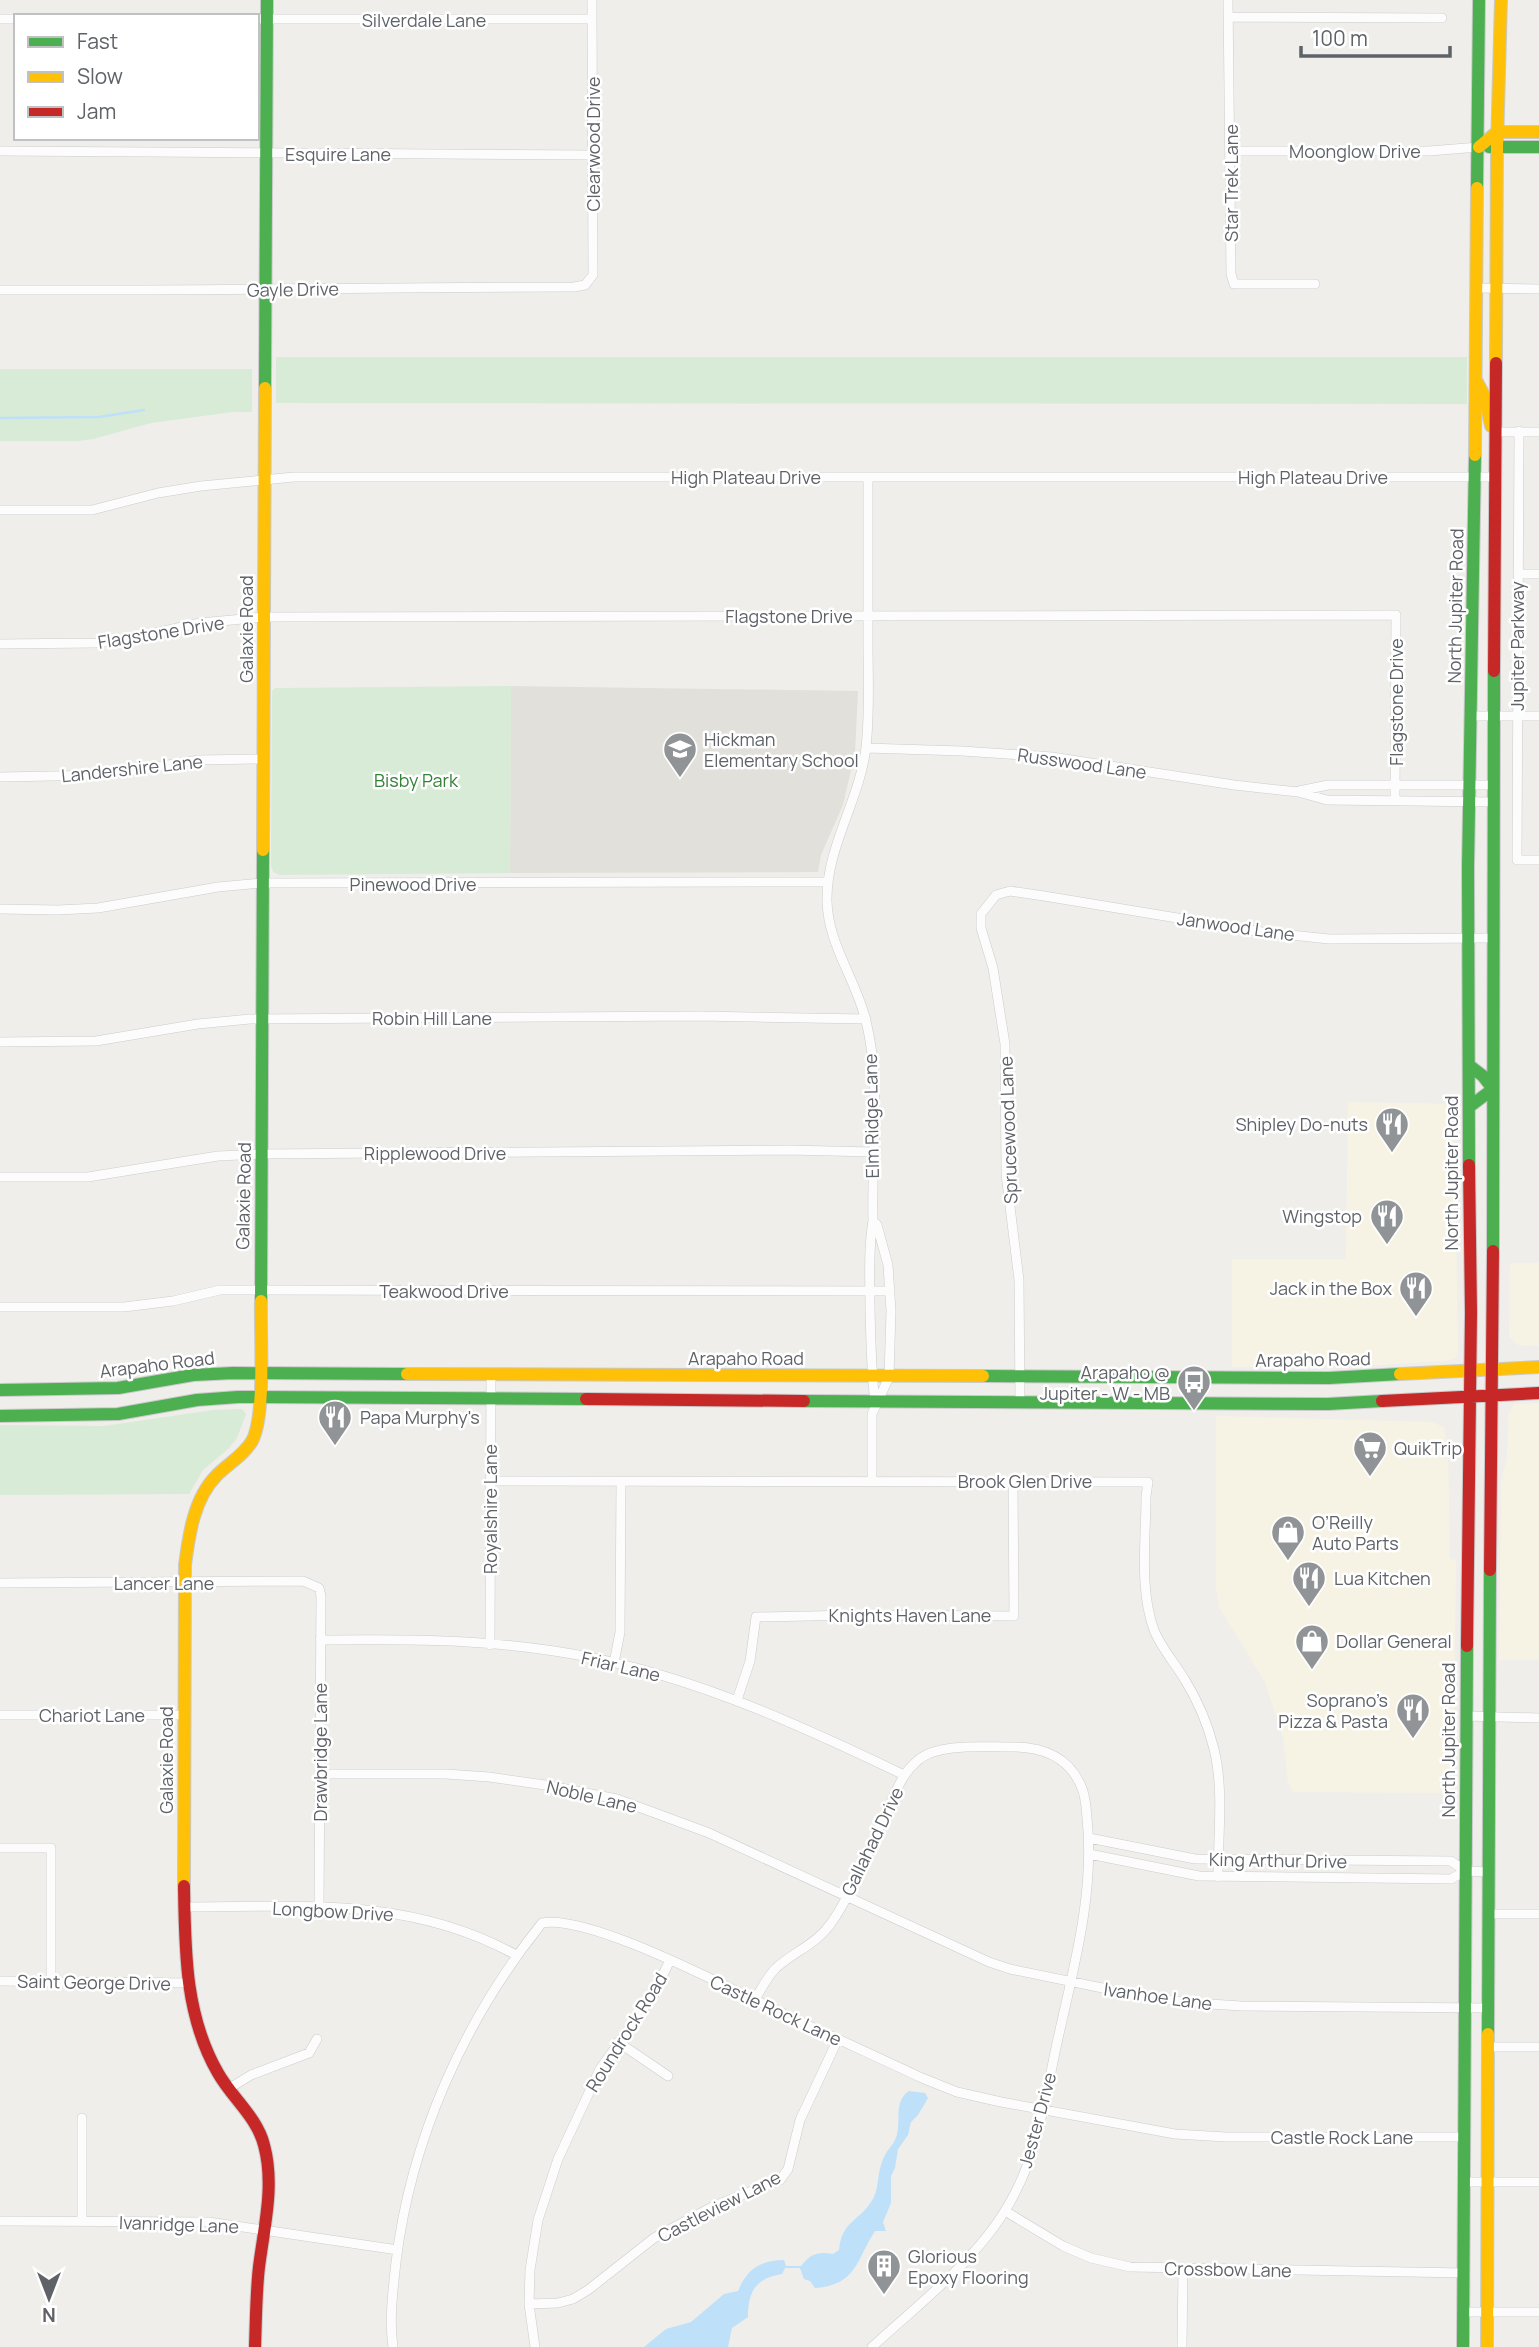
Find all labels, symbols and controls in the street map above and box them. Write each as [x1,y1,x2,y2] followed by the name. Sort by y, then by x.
[362,8,486,32] street label: Silverdale Lane
[14,14,259,140] legend
[1301,14,1450,58] scale bar
[1312,24,1368,52] text: 100 m
[77,27,118,55] text: Fast
[77,62,123,90] text: Slow
[581,76,605,212] street label: Clearwood Drive
[77,97,116,125] text: Jam
[1219,124,1243,242] street label: Star Trek Lane
[1289,139,1421,163] street label: Moonglow Drive
[285,142,391,166] street label: Esquire Lane
[247,276,339,302] street label: Gayle Drive
[671,465,821,489] street label: High Plateau Drive
[1238,465,1388,489] street label: High Plateau Drive
[1442,528,1468,684] street label: North Jupiter Road
[234,575,258,683] street label: Galaxie Road
[1505,581,1529,711] street label: Jupiter Parkway
[725,604,853,628] street label: Flagstone Drive
[96,610,226,654] street label: Flagstone Drive
[1384,638,1408,766] street label: Flagstone Drive
[704,727,859,772] place label: Hickman Elementary School
[661,730,699,779] school or university icon: Hickman Elementary School
[1016,742,1148,784] street label: Russwood Lane
[60,749,204,787] street label: Landershire Lane
[374,768,459,792] park label: Bisby Park
[350,872,476,896] street label: Pinewood Drive
[1176,906,1296,946] street label: Janwood Lane
[372,1006,492,1030] street label: Robin Hill Lane
[858,1053,884,1179] street label: Elm Ridge Lane
[993,1056,1023,1204] street label: Sprucewood Lane
[1439,1096,1463,1250] street label: North Jupiter Road
[1373,1105,1411,1154] restaurant icon: Shipley Do-nuts
[1235,1112,1368,1136] place label: Shipley Do-nuts
[364,1141,506,1165] street label: Ripplewood Drive
[230,1142,256,1250] street label: Galaxie Road
[1368,1197,1406,1246] restaurant icon: Wingstop
[1282,1204,1362,1228] place label: Wingstop
[1397,1269,1435,1318] restaurant icon: Jack in the Box
[1270,1276,1393,1300] place label: Jack in the Box
[379,1279,509,1303] street label: Teakwood Drive
[98,1345,216,1383] street label: Arapaho Road
[688,1346,804,1370] street label: Arapaho Road
[1255,1346,1371,1372] street label: Arapaho Road
[1040,1360,1170,1405] place label: Arapaho @ Jupiter - W - MB
[1175,1363,1213,1412] bus stop icon: Arapaho @ Jupiter - W - MB
[316,1398,354,1447] restaurant icon: Papa Murphy's
[360,1405,480,1429] place label: Papa Murphy's
[1351,1429,1389,1478] supermarket icon: QuikTrip
[1394,1436,1462,1460] place label: QuikTrip
[478,1444,502,1574] street label: Royalshire Lane
[958,1469,1092,1493] street label: Brook Glen Drive
[1312,1510,1399,1555] place label: O’Reilly Auto Parts
[1269,1513,1307,1562] shop icon: O’Reilly Auto Parts
[1290,1559,1328,1608] restaurant icon: Lua Kitchen
[1334,1566,1431,1590] place label: Lua Kitchen
[114,1571,214,1595] street label: Lancer Lane
[829,1603,991,1627] street label: Knights Haven Lane
[1293,1622,1331,1671] shop icon: Dollar General
[1336,1629,1452,1653] place label: Dollar General
[579,1645,663,1687] street label: Friar Lane
[1436,1663,1460,1817] street label: North Jupiter Road
[308,1683,332,1821] street label: Drawbridge Lane
[1278,1688,1388,1733] place label: Soprano’s Pizza & Pasta
[1394,1691,1432,1740] restaurant icon: Soprano’s Pizza & Pasta
[39,1703,145,1727] street label: Chariot Lane
[154,1706,178,1814] street label: Galaxie Road
[544,1774,640,1818] street label: Noble Lane
[835,1783,909,1899] street label: Gallahad Drive
[1209,1847,1347,1873] street label: King Arthur Drive
[272,1896,394,1926] street label: Longbow Drive
[580,1968,672,2096] street label: Roundrock Road
[17,1969,171,1995] street label: Saint George Drive
[706,1969,846,2051] street label: Castle Rock Lane
[1102,1977,1214,2015] street label: Ivanhoe Lane
[1013,2070,1061,2170] street label: Jester Drive
[1271,2125,1413,2149] street label: Castle Rock Lane
[653,2165,785,2247] street label: Castleview Lane
[119,2210,239,2238] street label: Ivanridge Lane
[908,2244,1029,2289] place label: Glorious Epoxy Flooring
[865,2247,903,2296] building icon: Glorious Epoxy Flooring
[1164,2256,1292,2282] street label: Crossbow Lane
[14,2263,84,2333] north arrow
[42,2302,56,2328] text: N

